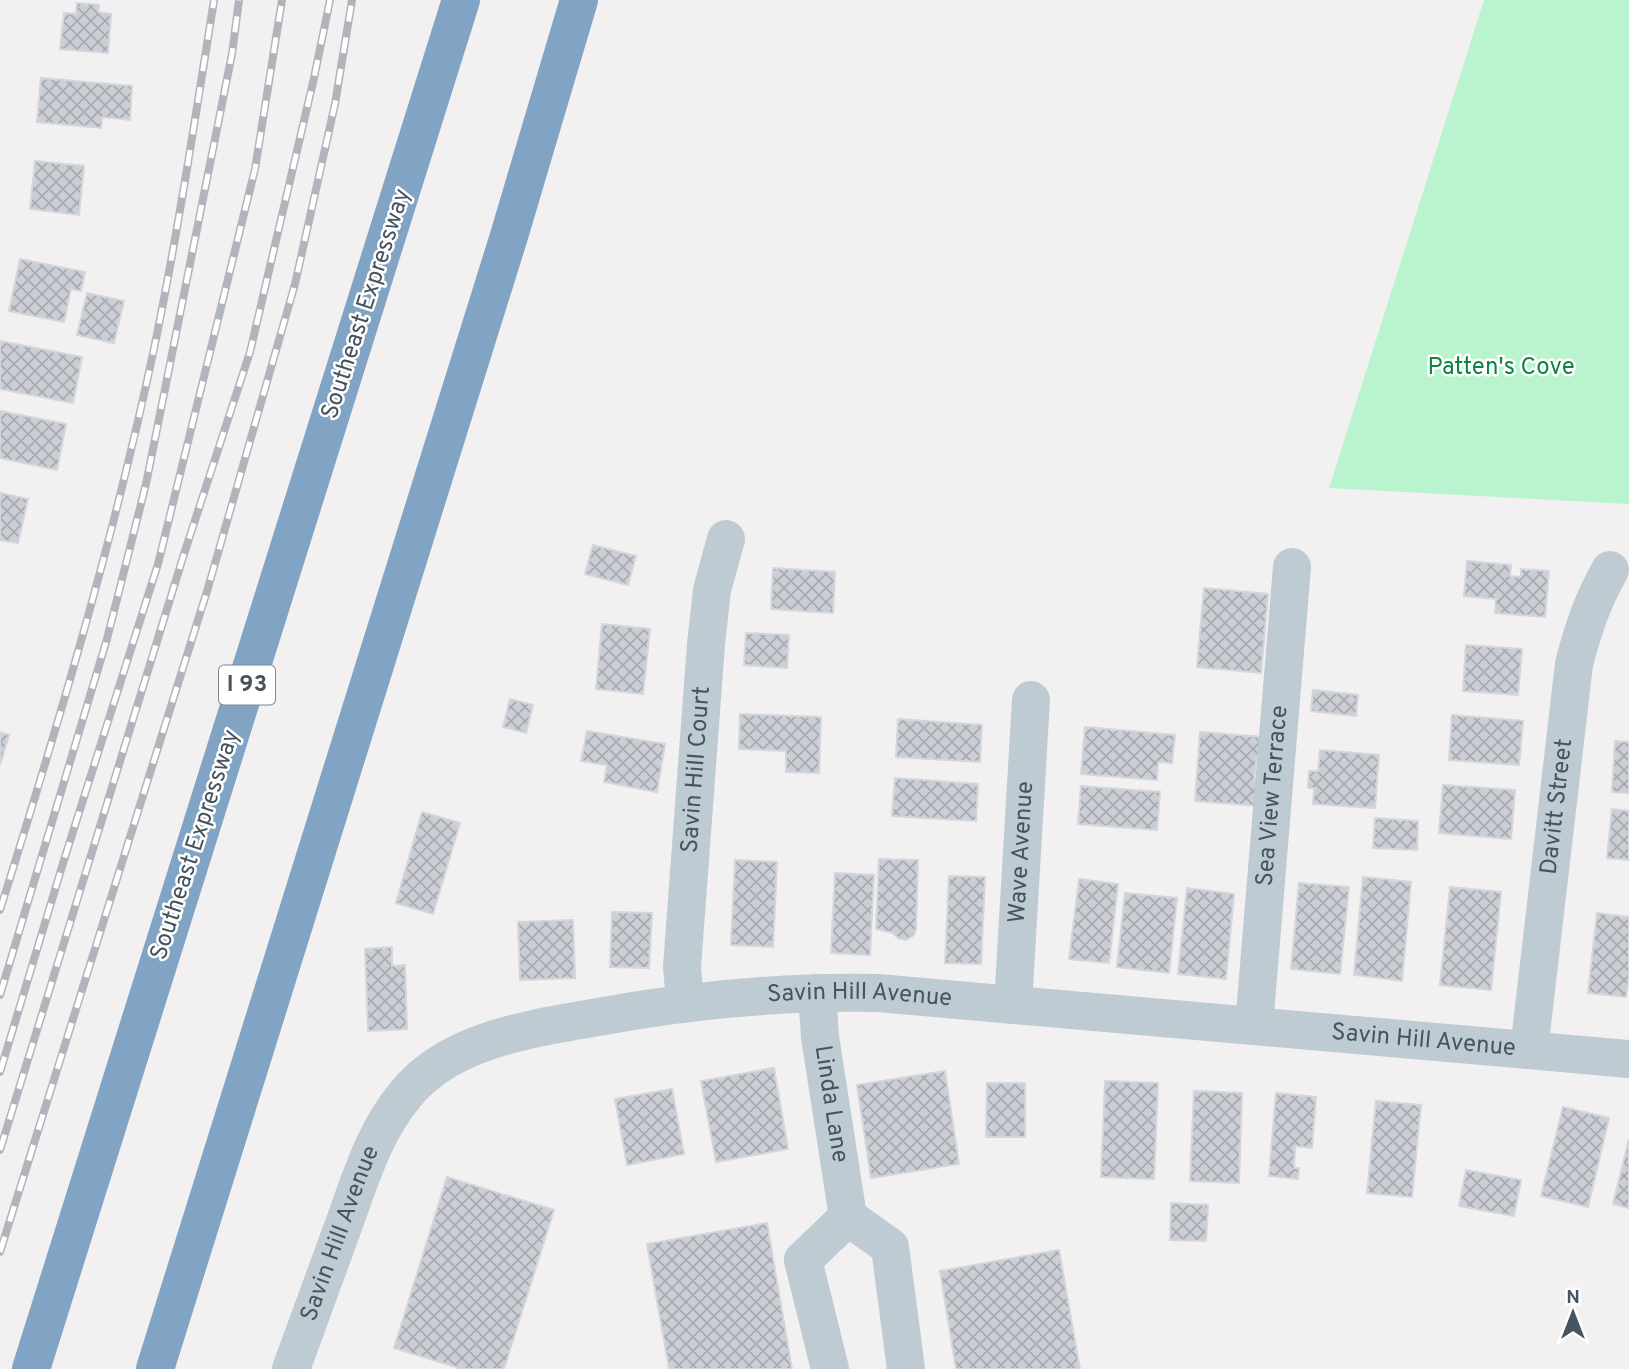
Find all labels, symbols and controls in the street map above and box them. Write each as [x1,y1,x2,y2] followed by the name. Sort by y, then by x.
[316,185,418,423] street label: Southeast Expressway
[1427,353,1575,383] park label: Patten's Cove
[219,666,275,705] road number: I 93
[676,685,718,854] street label: Savin Hill Court
[1251,704,1295,887] street label: Sea View Terrace
[145,726,247,964] street label: Southeast Expressway
[1535,737,1580,876] street label: Davitt Street
[1003,780,1041,924] street label: Wave Avenue
[766,978,953,1014] street label: Savin Hill Avenue
[1330,1018,1517,1064] street label: Savin Hill Avenue
[807,1043,854,1165] street label: Linda Lane
[295,1141,387,1326] street label: Savin Hill Avenue
[1538,1278,1608,1348] north arrow
[1566,1286,1580,1310] text: N

